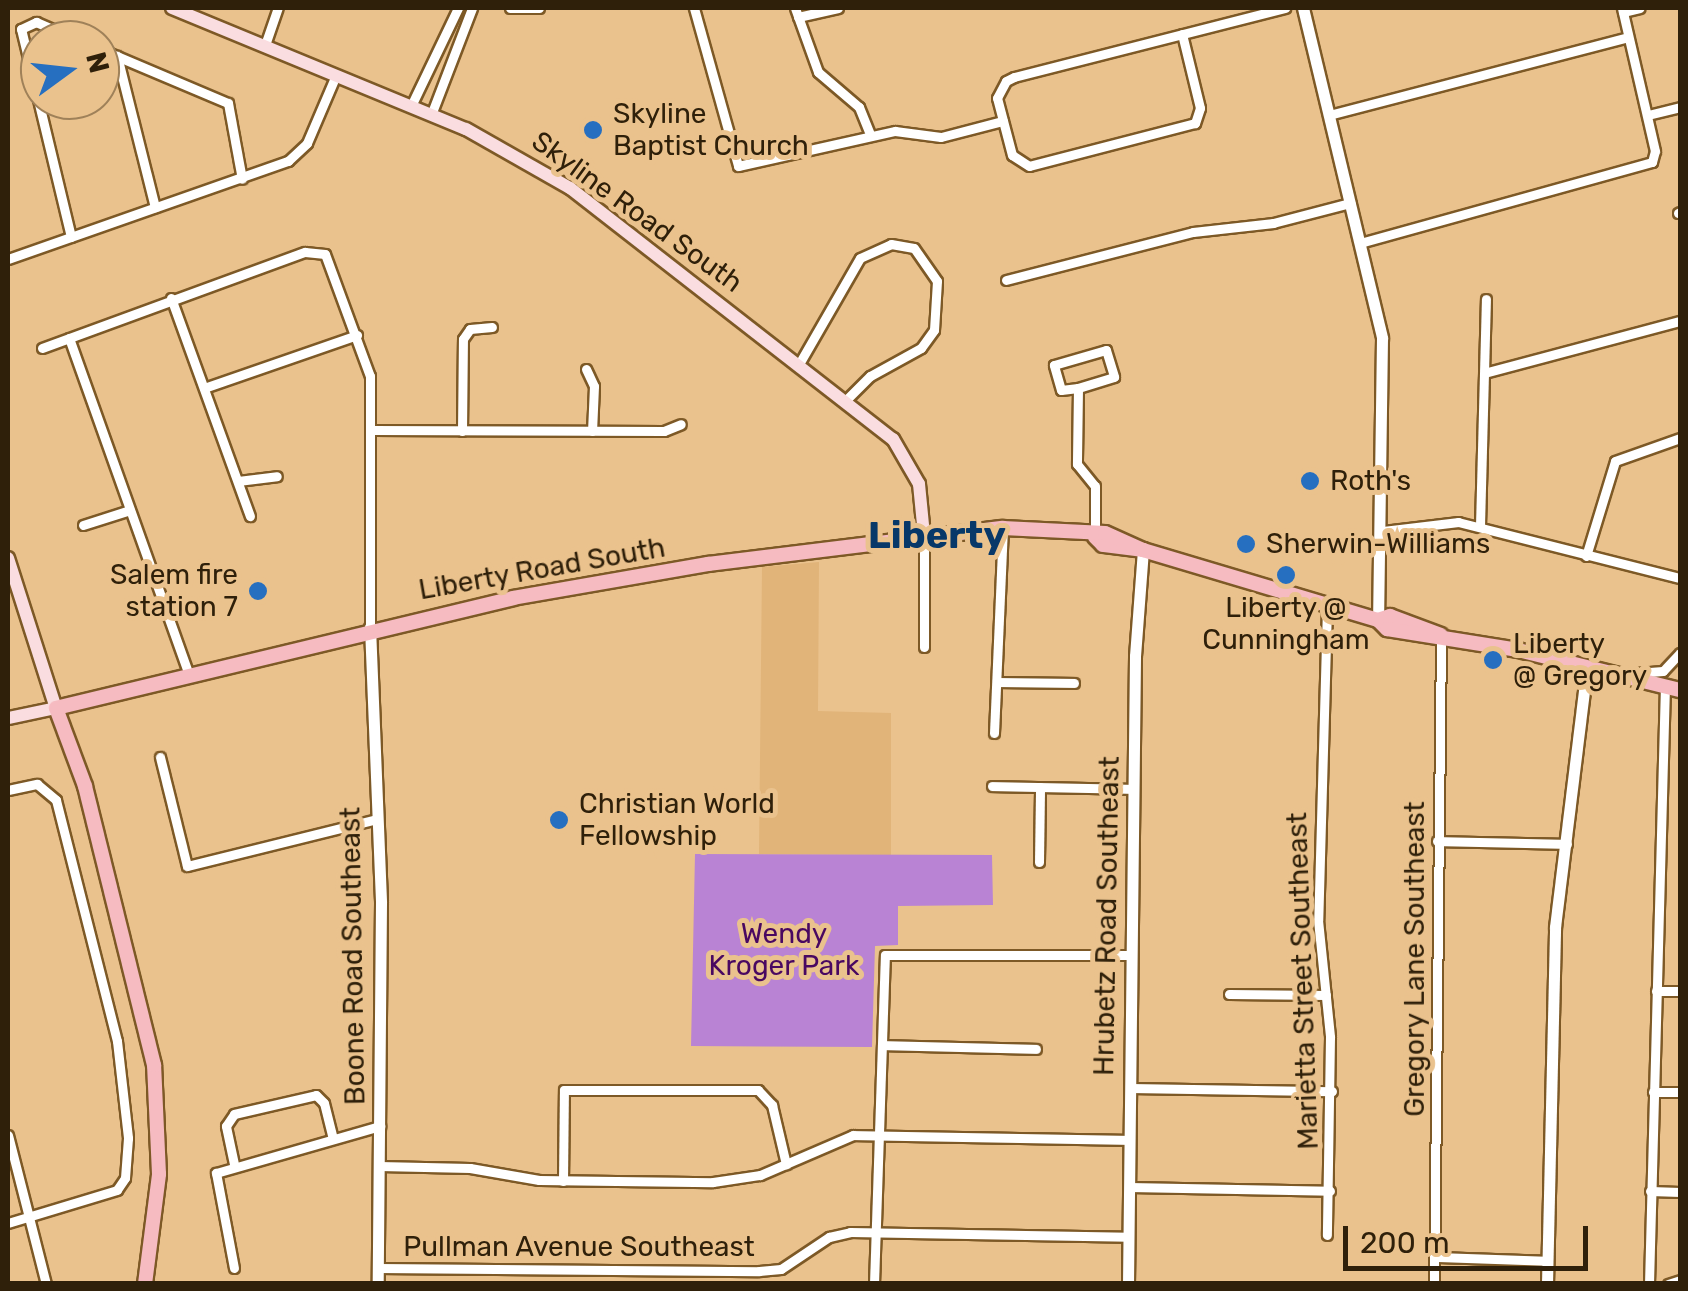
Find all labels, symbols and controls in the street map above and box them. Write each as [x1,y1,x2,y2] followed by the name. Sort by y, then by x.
[20,20,120,120] north arrow
[79,49,116,77] text: N
[613,97,809,163] place label: Skyline Baptist Church
[582,119,604,141] marker: Skyline Baptist Church
[525,124,749,300] street label: Skyline Road South
[1330,464,1411,498] place label: Roth's
[1299,470,1321,492] marker: Roth's
[868,513,1006,559] district label: Liberty
[1266,527,1490,561] place label: Sherwin-Williams
[416,531,668,607] street label: Liberty Road South
[1235,533,1257,555] marker: Sherwin-Williams
[109,558,238,624] place label: Salem fire station 7
[1275,564,1297,586] marker: Liberty @ Cunningham
[247,580,269,602] marker: Salem fire station 7
[1202,591,1370,657] place label: Liberty @ Cunningham
[1513,627,1647,693] place label: Liberty @ Gregory
[1482,649,1504,671] marker: Liberty @ Gregory
[1087,756,1127,1076] street label: Hrubetz Road Southeast
[579,787,775,853] place label: Christian World Fellowship
[1398,801,1432,1117] street label: Gregory Lane Southeast
[334,807,372,1105] street label: Boone Road Southeast
[548,809,570,831] marker: Christian World Fellowship
[1280,812,1326,1150] street label: Marietta Street Southeast
[708,917,860,983] park label: Wendy Kroger Park
[1348,1206,1593,1268] scale bar
[1360,1225,1450,1261] text: 200 m
[403,1230,755,1264] street label: Pullman Avenue Southeast

